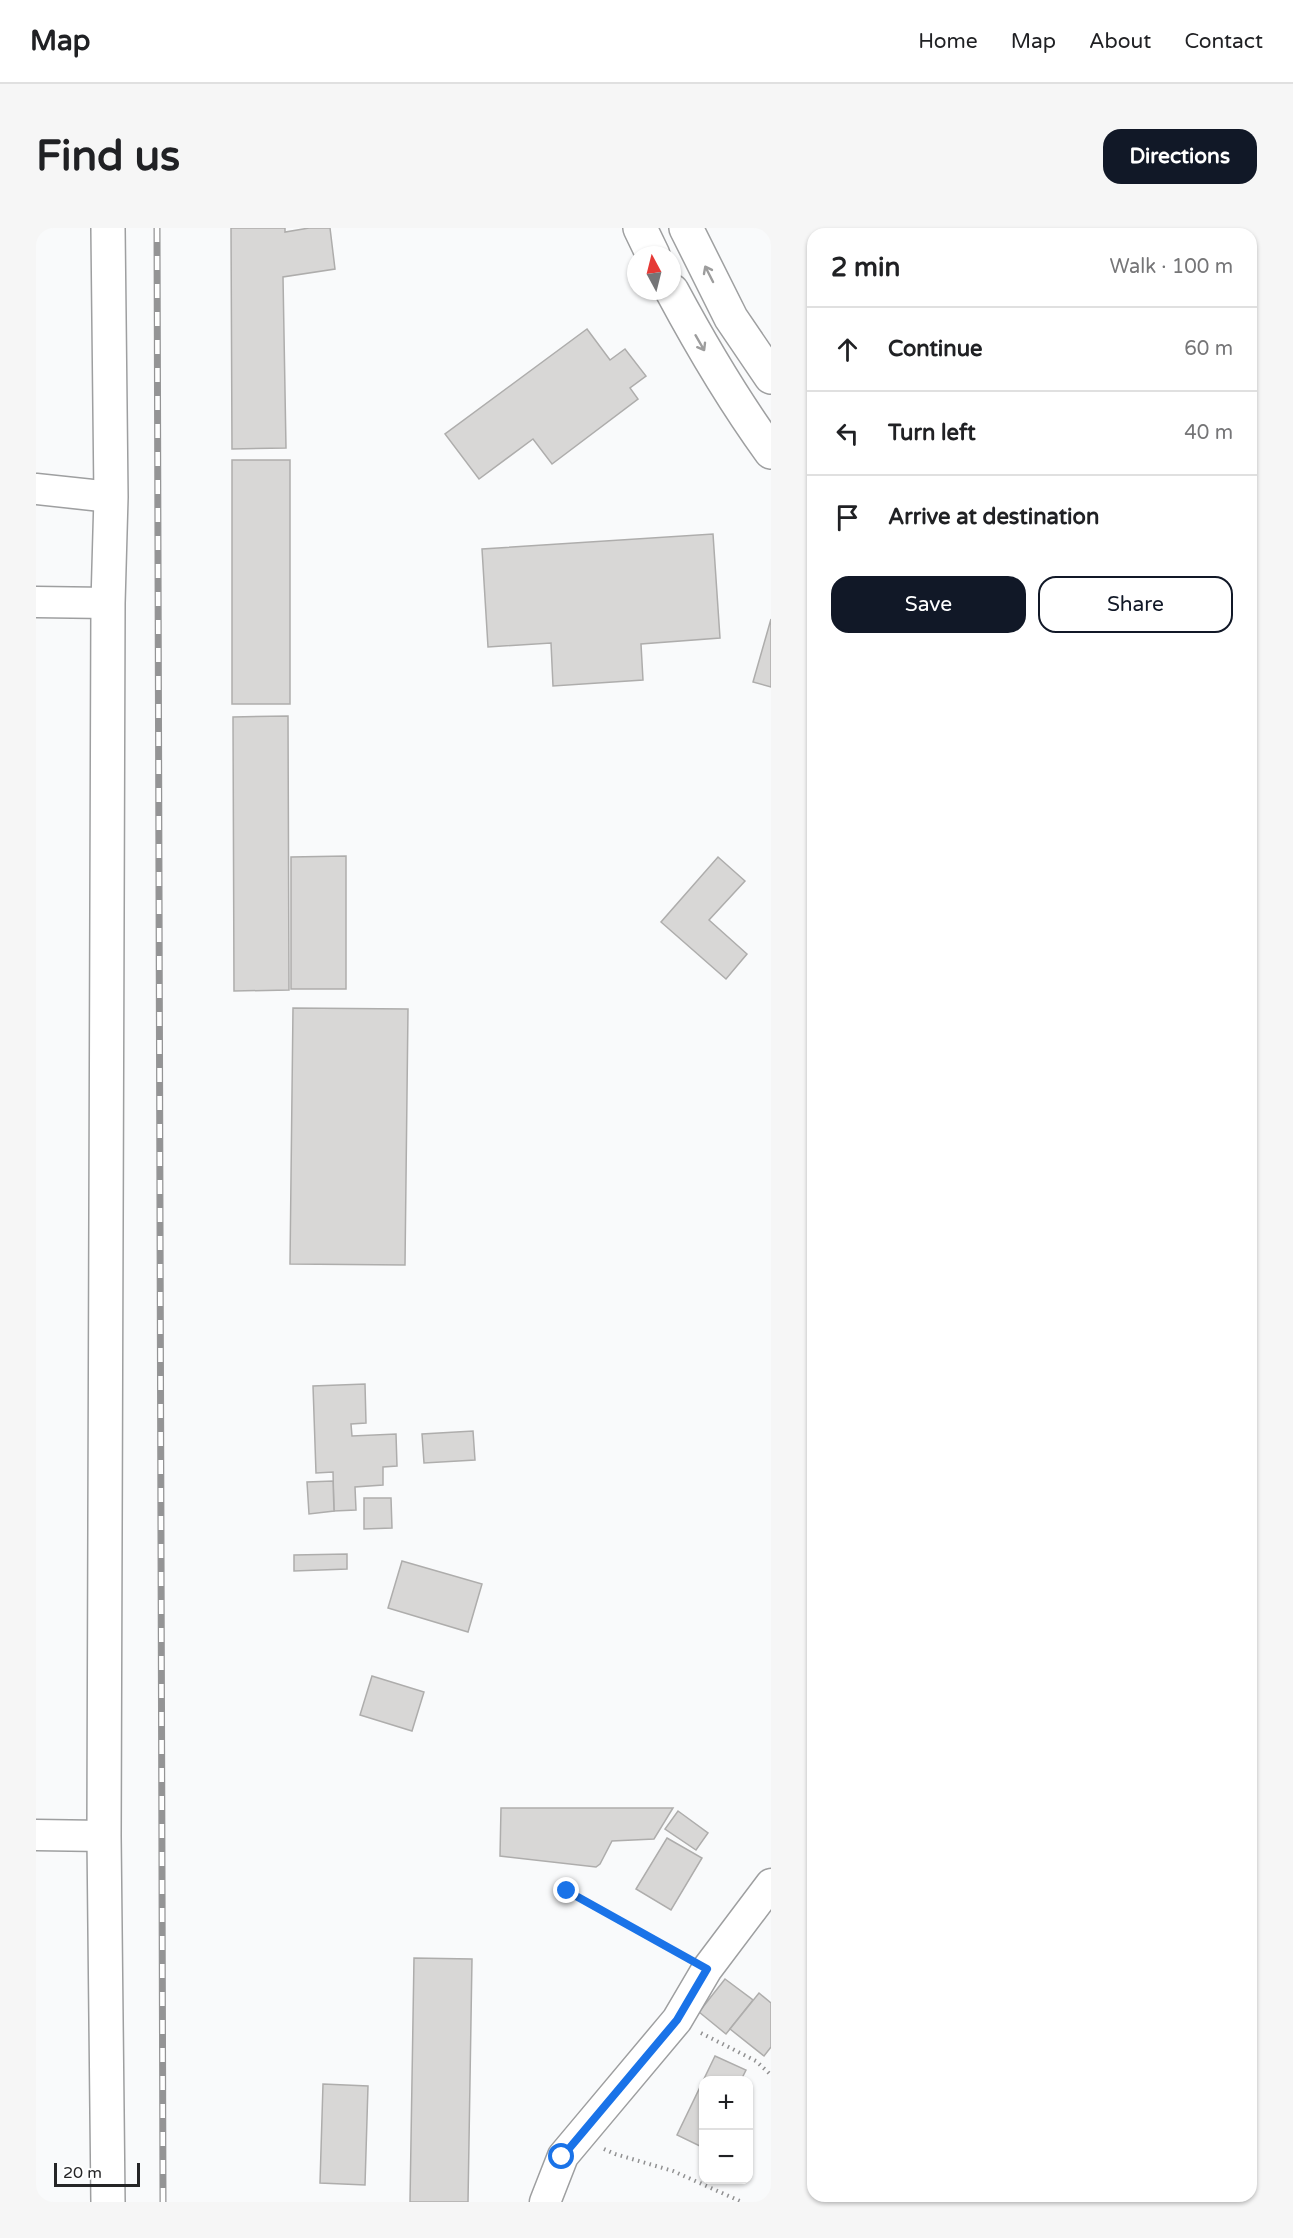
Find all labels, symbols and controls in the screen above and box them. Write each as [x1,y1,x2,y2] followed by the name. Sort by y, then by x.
[30,24,90,58] text: Map
[918,29,978,54] text: Home
[1011,29,1056,54] text: Map
[1089,29,1151,54] text: About
[1184,29,1263,54] text: Contact
[1103,129,1257,184] button: Directions
[36,131,180,182] text: Find us
[627,246,681,300] north arrow
[831,252,900,283] text: 2 min
[1110,255,1233,279] text: Walk · 100 m
[702,265,714,283] one-way arrow
[831,333,864,366] icon: ahead
[694,334,706,351] one-way arrow
[888,336,983,362] text: Continue
[1184,337,1233,361] text: 60 m
[831,417,864,450] icon: left
[888,420,976,446] text: Turn left
[1184,421,1233,445] text: 40 m
[831,501,864,534] icon: arrive
[888,504,1099,530] text: Arrive at destination
[831,576,1026,633] button: Save
[1038,576,1233,633] button: Share
[553,1877,579,1903] route end
[699,2076,753,2184] map controls
[699,2076,753,2130] button: +
[699,2130,753,2184] button: −
[548,2143,574,2169] route start
[54,2160,140,2188] scale bar
[63,2163,102,2183] text: 20 m

